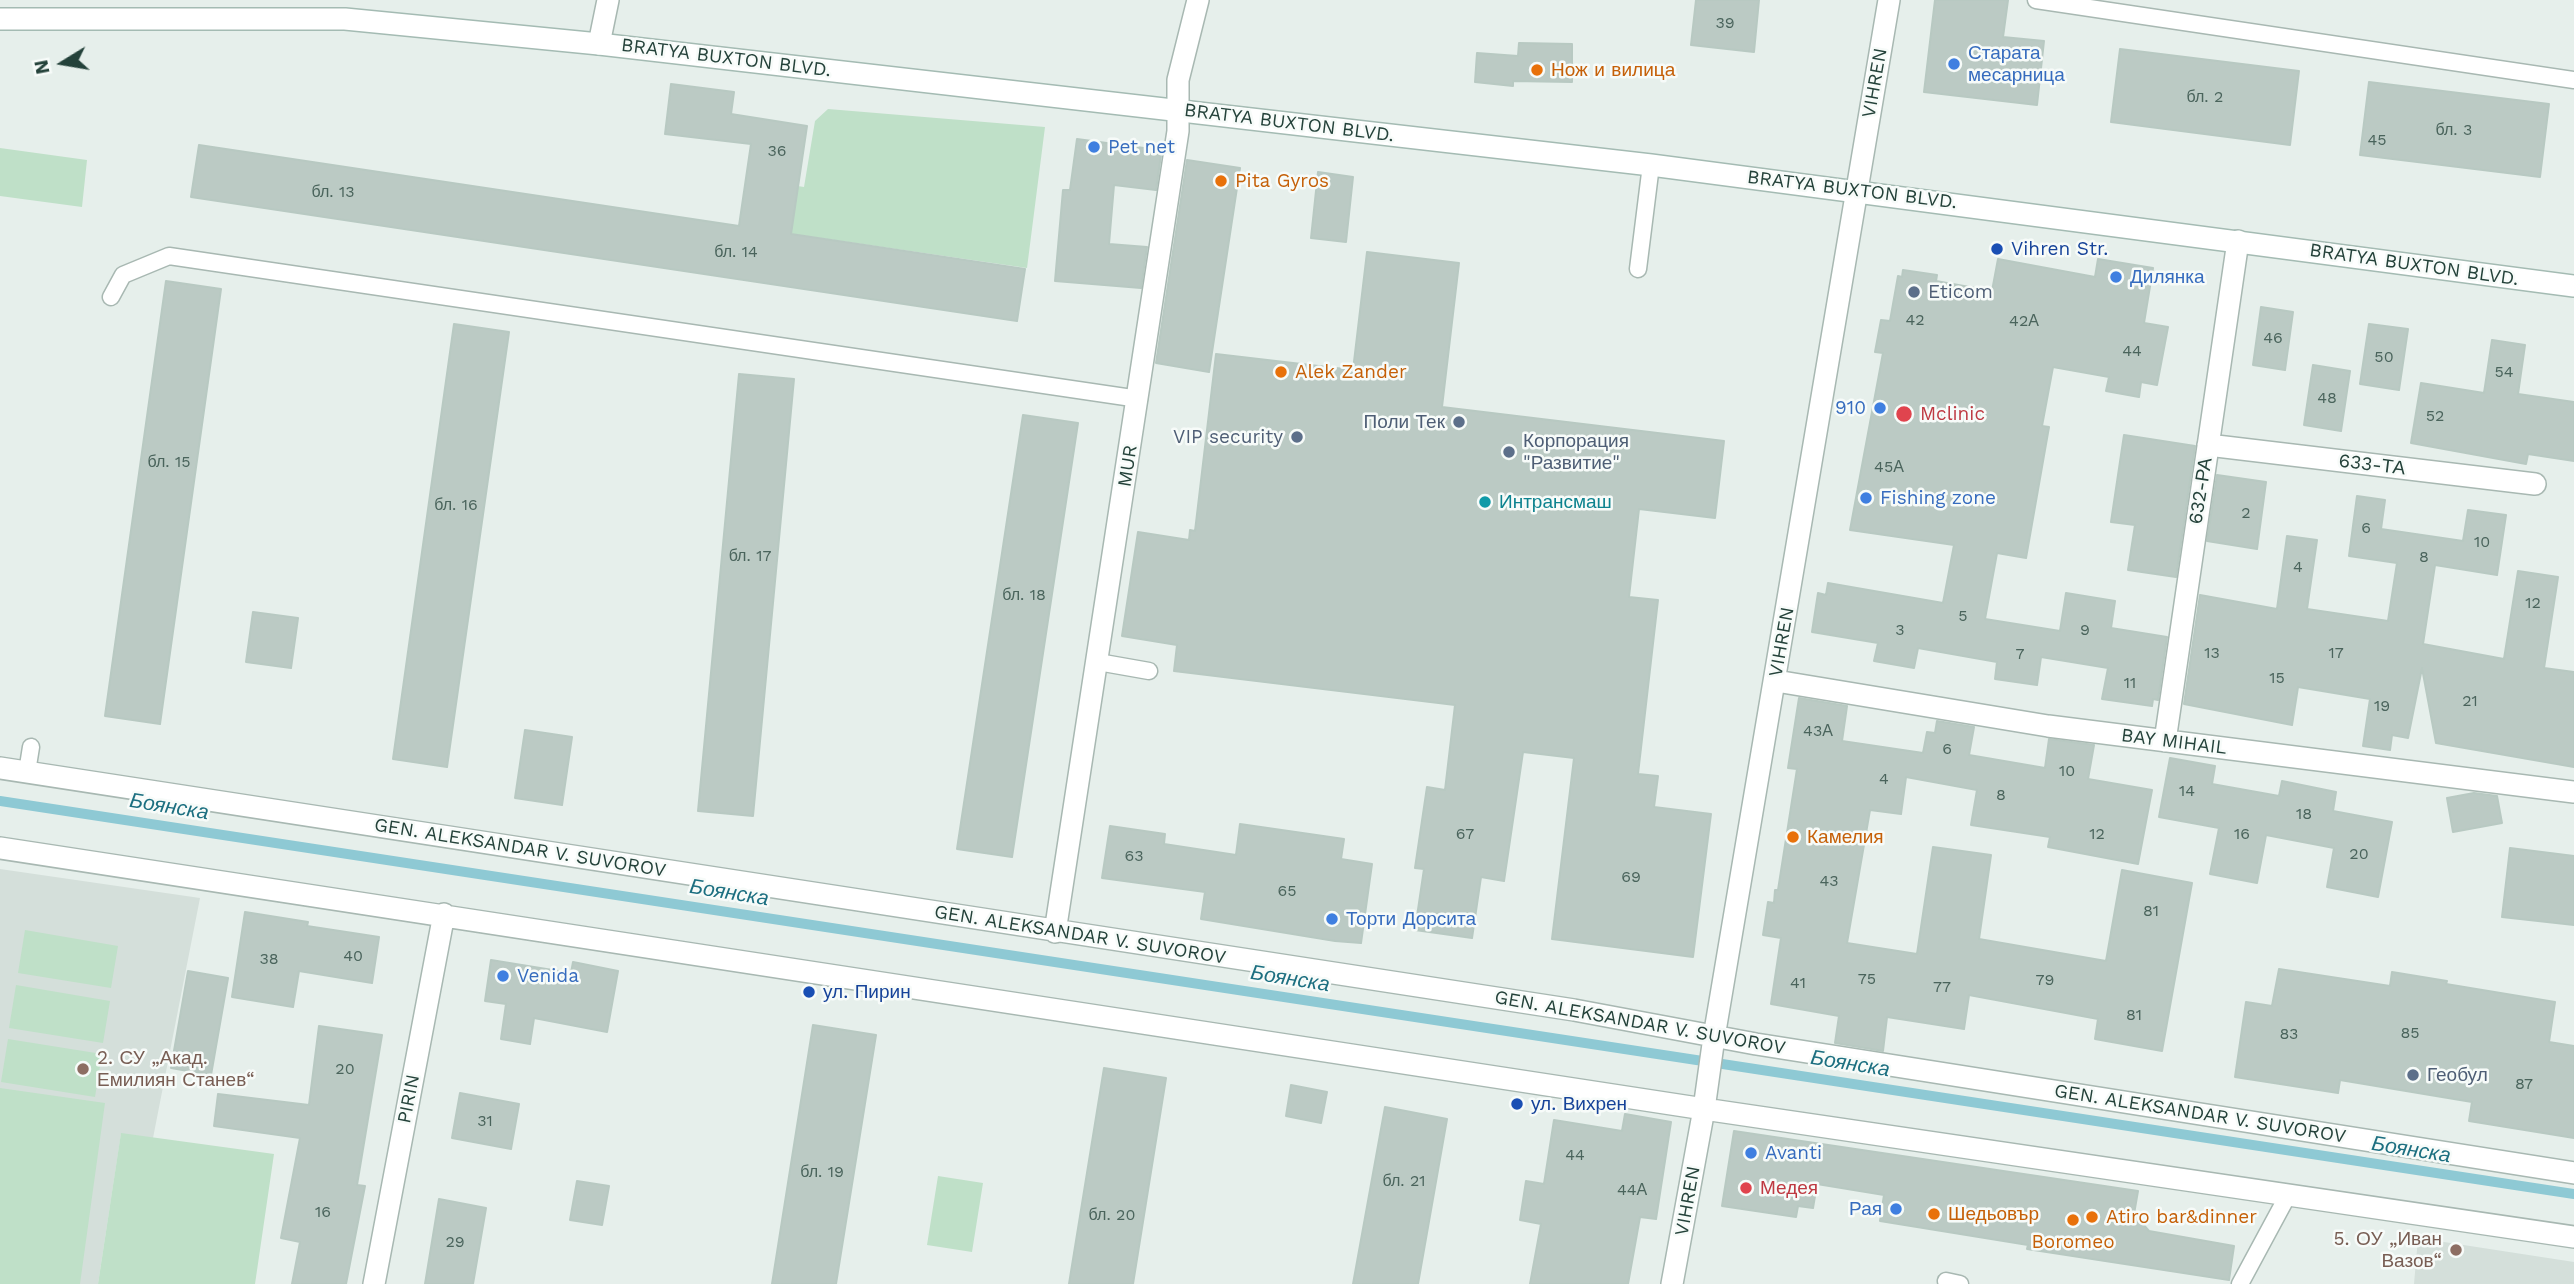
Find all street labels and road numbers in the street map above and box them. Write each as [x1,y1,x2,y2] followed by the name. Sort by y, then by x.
[620,34,832,82] street label: BRATYA BUXTON BLVD.
[1858,46,1892,120] street label: VIHREN
[1183,99,1395,147] street label: BRATYA BUXTON BLVD.
[1746,166,1958,214] street label: BRATYA BUXTON BLVD.
[2308,239,2520,291] street label: BRATYA BUXTON BLVD.
[1113,443,1143,489] street label: MUR
[2337,450,2407,480] street label: 633-ТА
[2184,456,2218,526] street label: 632-РА
[1765,605,1799,679] street label: VIHREN
[2120,724,2228,760] street label: BAY MIHAIL
[372,814,668,882] street label: GEN. ALEKSANDAR V. SUVOROV
[932,901,1228,969] street label: GEN. ALEKSANDAR V. SUVOROV
[1493,986,1787,1060] street label: GEN. ALEKSANDAR V. SUVOROV
[393,1073,425,1125] street label: PIRIN
[2052,1080,2348,1148] street label: GEN. ALEKSANDAR V. SUVOROV
[1671,1164,1705,1238] street label: VIHREN

